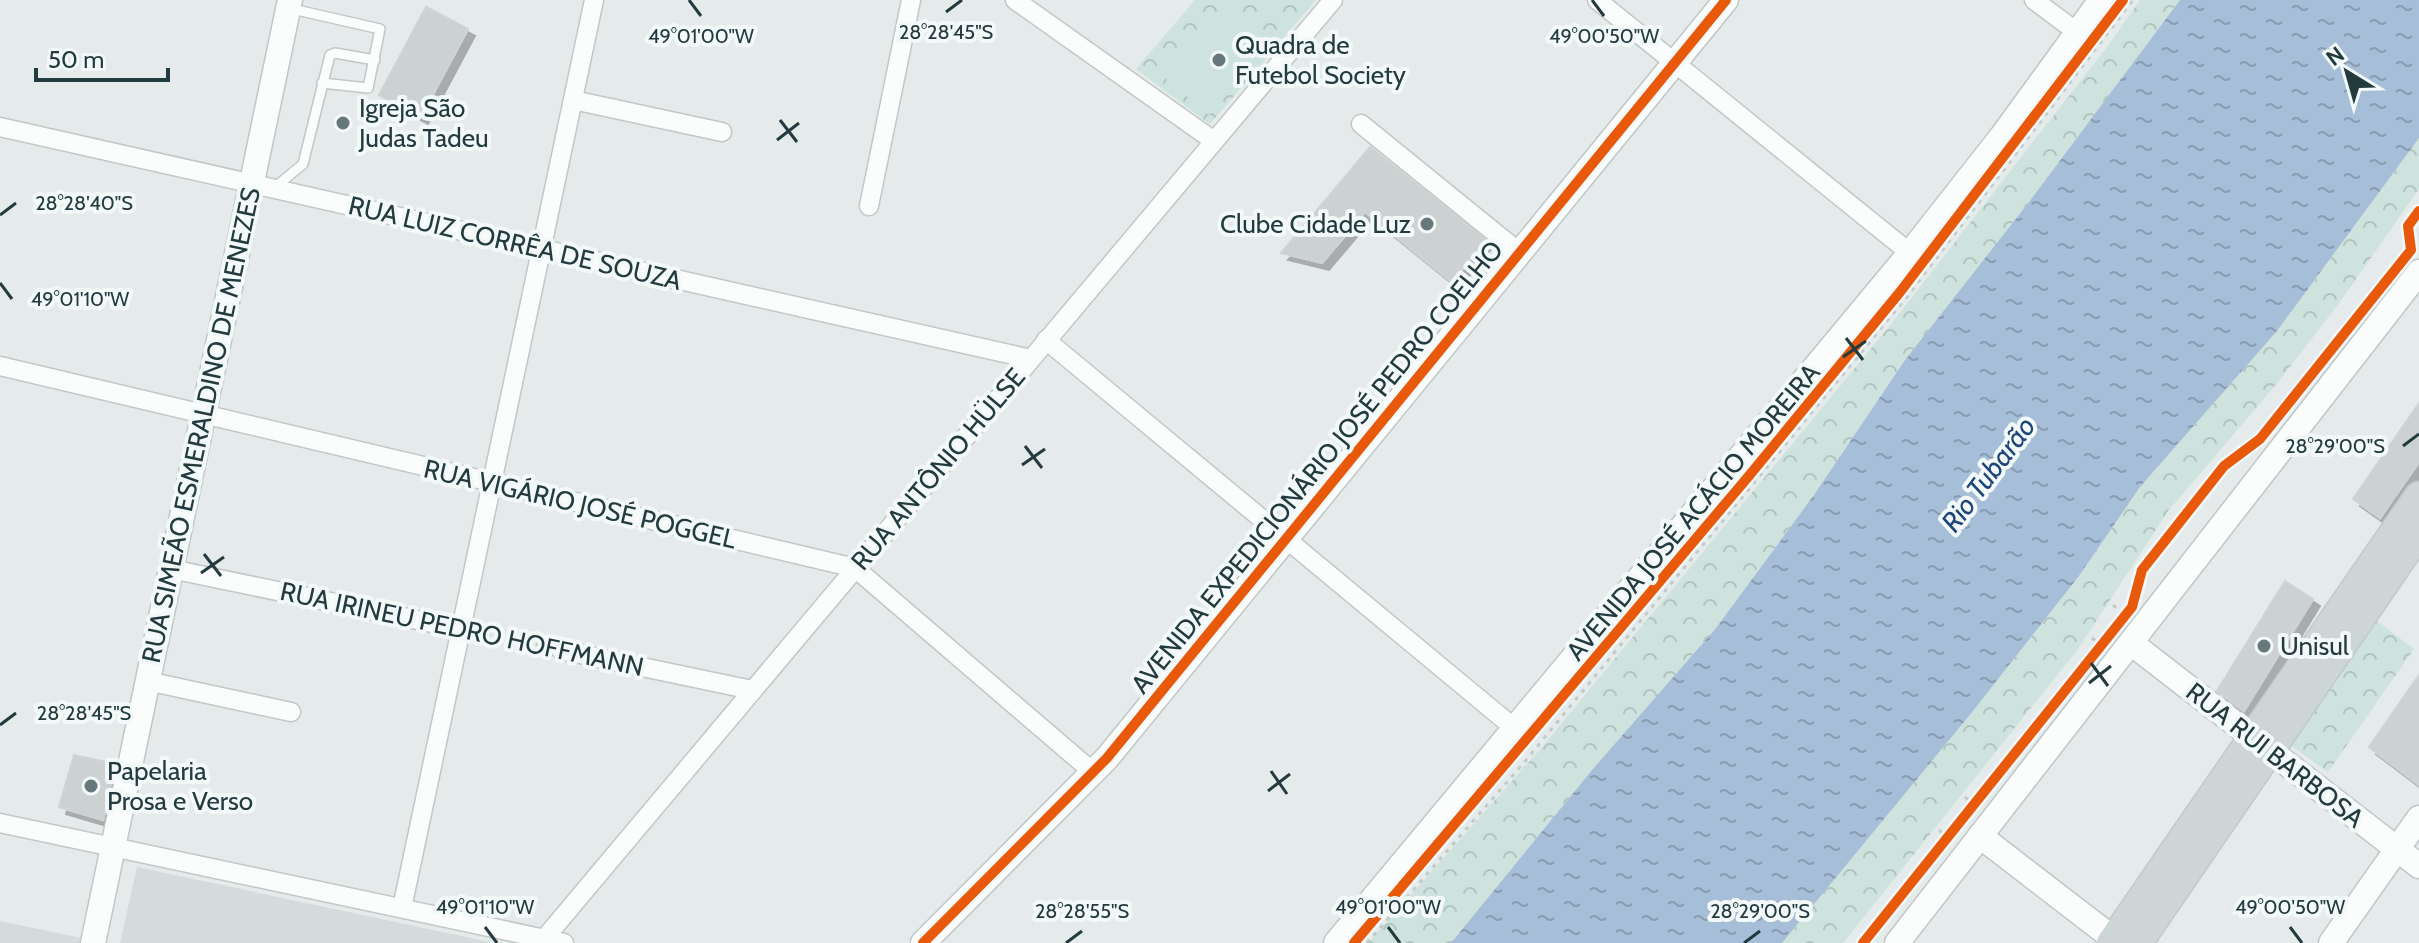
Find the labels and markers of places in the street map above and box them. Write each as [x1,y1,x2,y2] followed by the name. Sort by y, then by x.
[1235,29,1406,91] place label: Quadra de Futebol Society
[1210,51,1228,69] marker: Quadra de Futebol Society
[358,92,489,154] place label: Igreja São Judas Tadeu
[334,114,352,132] marker: Igreja São Judas Tadeu
[1220,208,1411,240] place label: Clube Cidade Luz
[1418,215,1436,233] marker: Clube Cidade Luz
[2280,630,2349,662] place label: Unisul
[2255,637,2273,655] marker: Unisul
[107,755,253,817] place label: Papelaria Prosa e Verso
[82,777,100,795] marker: Papelaria Prosa e Verso

